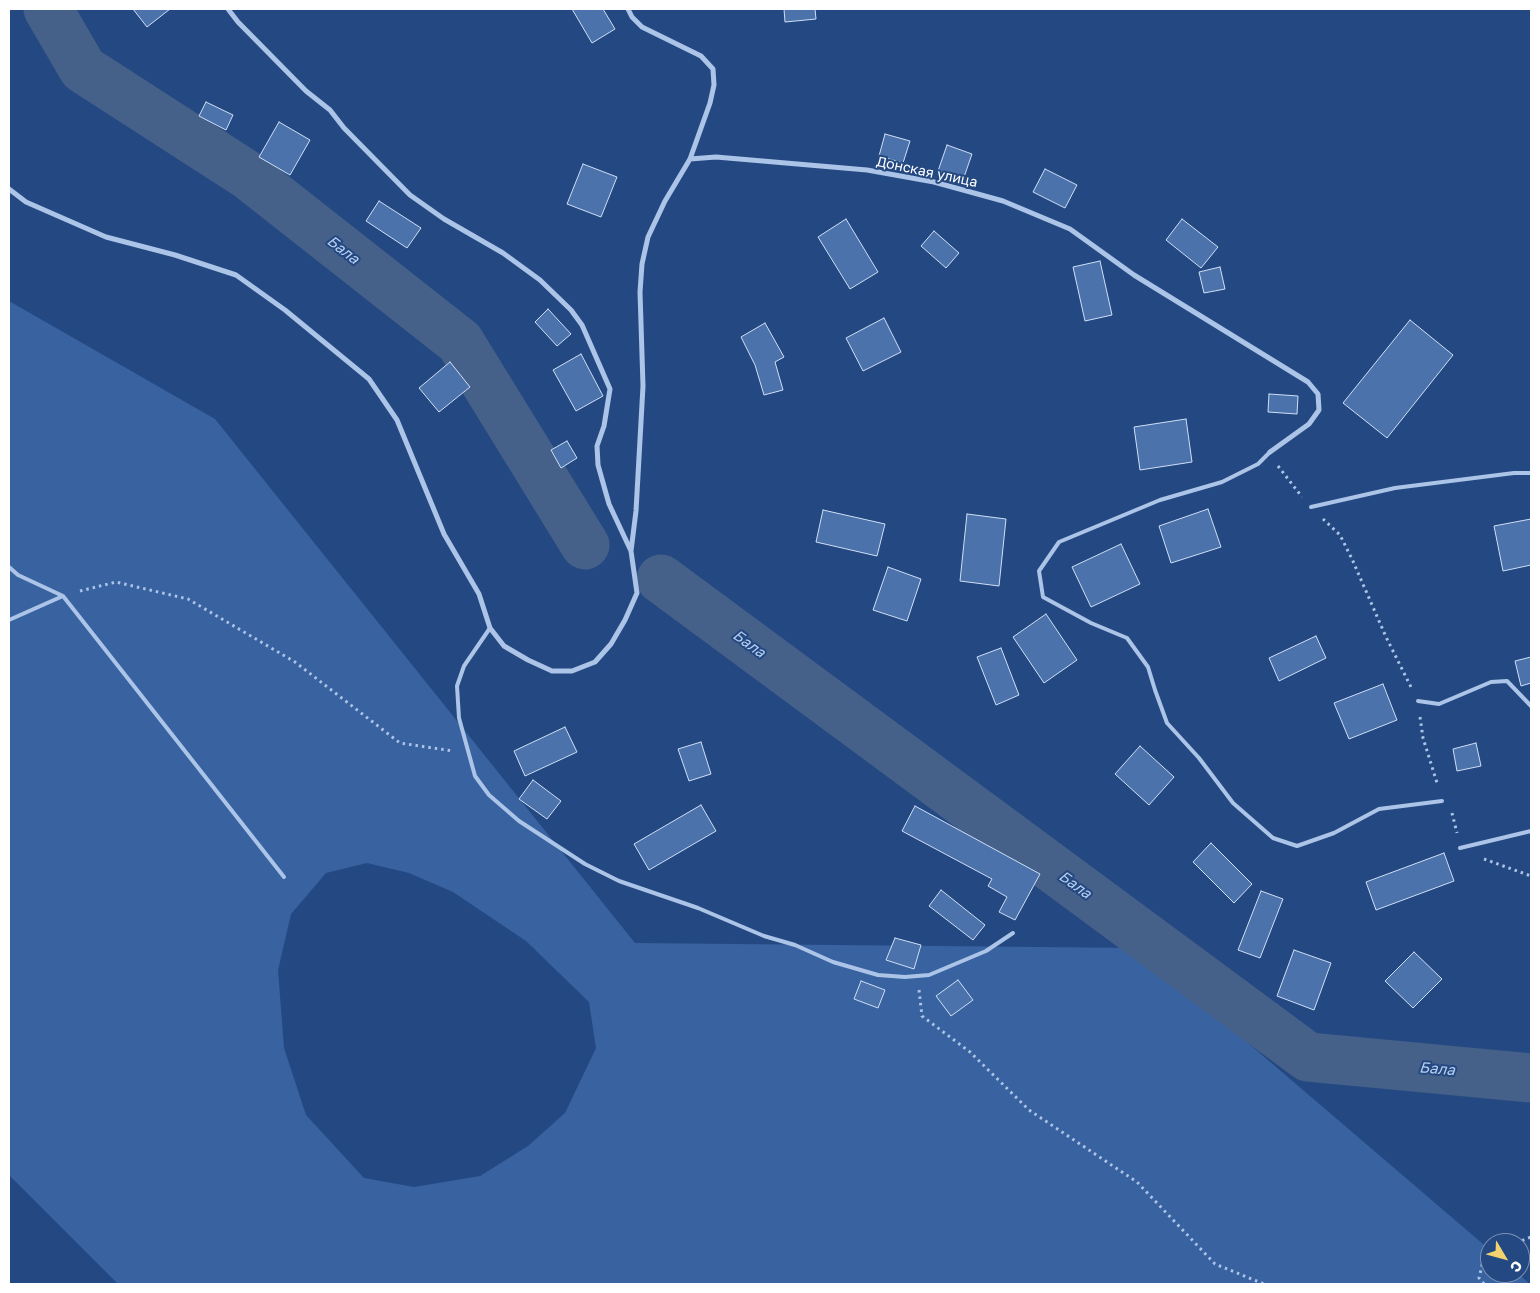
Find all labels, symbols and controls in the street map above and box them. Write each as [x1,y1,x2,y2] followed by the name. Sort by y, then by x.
[875,153,979,191] street label: Донская улица
[323,232,363,268] water label: Бала
[729,626,769,662] water label: Бала
[1055,867,1095,903] water label: Бала
[1418,1058,1456,1080] water label: Бала
[1480,1233,1530,1283] north arrow
[1507,1258,1526,1276] text: С

